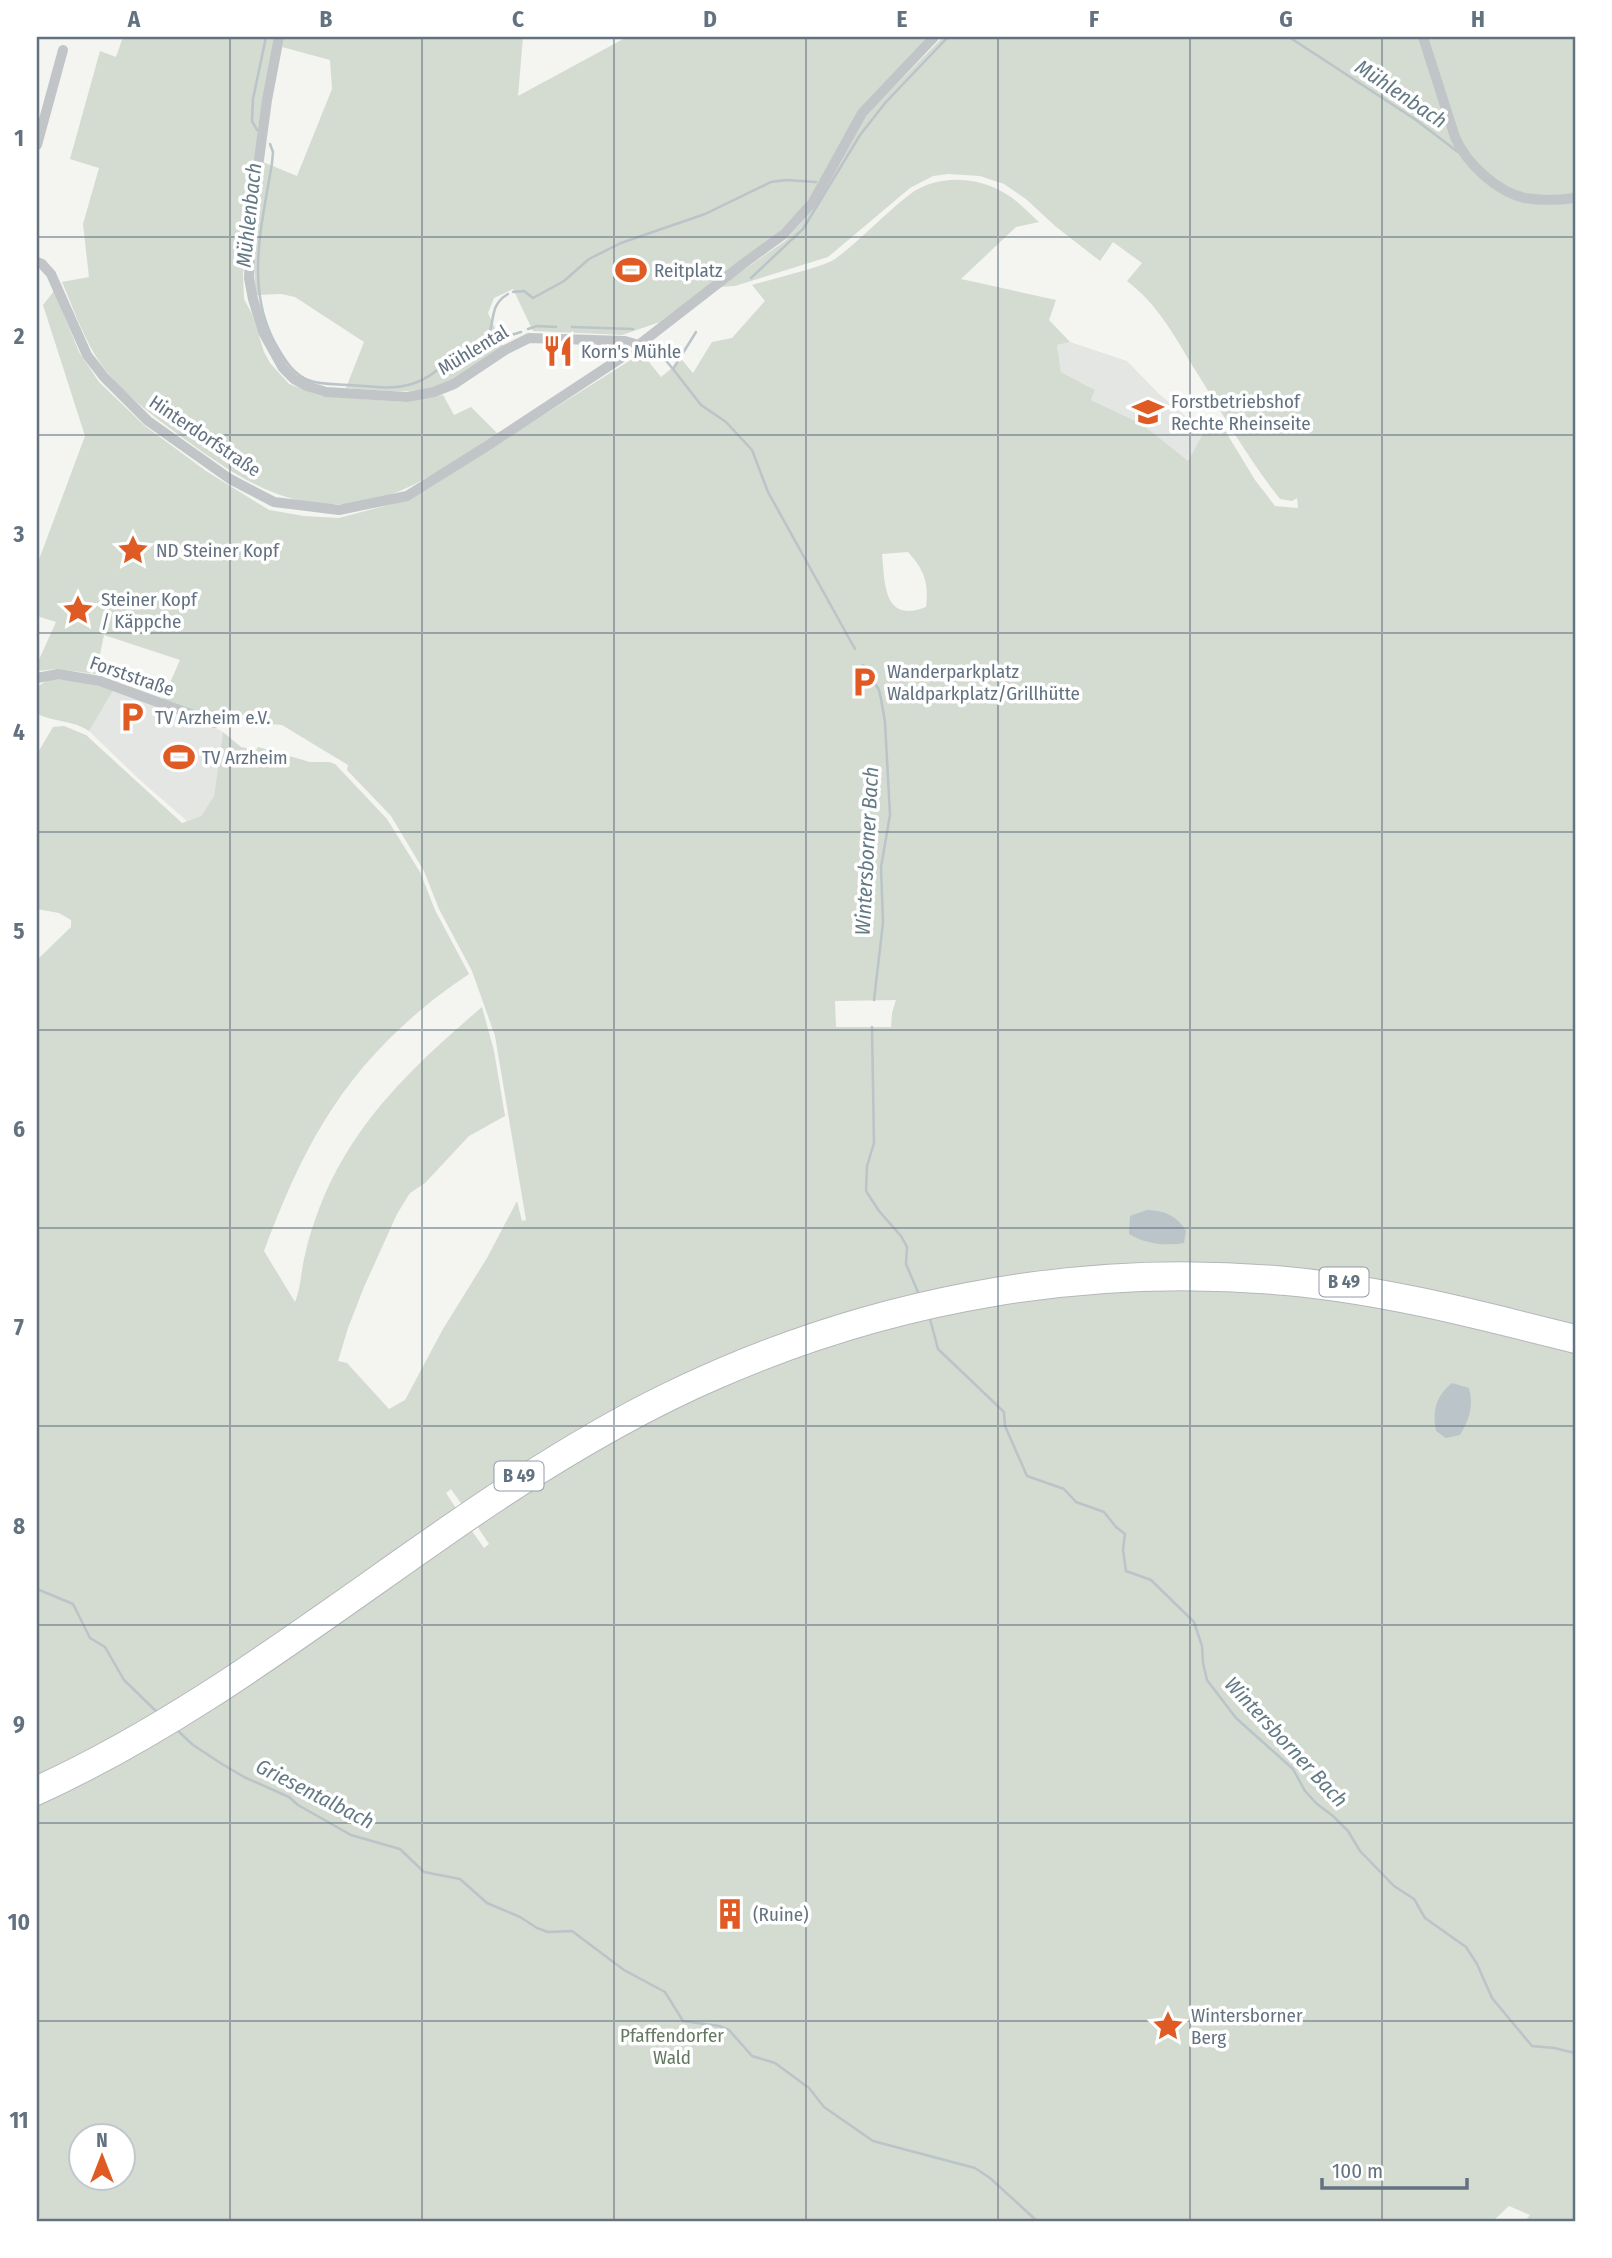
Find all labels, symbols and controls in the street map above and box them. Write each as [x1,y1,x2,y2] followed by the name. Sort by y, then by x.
[127,5,141,33] text: A
[320,5,333,33] text: B
[512,5,524,33] text: C
[703,5,717,33] text: D
[897,5,908,33] text: E
[1089,5,1099,33] text: F
[1279,5,1293,33] text: G
[1471,5,1485,33] text: H
[1350,54,1452,134] water label: Mühlenbach
[14,124,24,152] text: 1
[231,161,267,269] water label: Mühlenbach
[614,253,648,287] sports icon: Reitplatz
[654,259,723,282] place label: Reitplatz
[434,320,512,380] street label: Mühlental
[13,322,25,350] text: 2
[541,334,575,368] restaurant icon: Korn's Mühle
[581,340,681,363] place label: Korn's Mühle
[145,390,265,482] street label: Hinterdorfstraße
[1171,390,1311,435] place label: Forstbetriebshof Rechte Rheinseite
[1131,395,1165,429] school or university icon: Forstbetriebshof Rechte Rheinseite
[13,520,25,548] text: 3
[116,533,150,567] place icon: ND Steiner Kopf
[156,539,280,562] place label: ND Steiner Kopf
[101,588,198,633] place label: Steiner Kopf / Käppche
[61,593,95,627] place icon: Steiner Kopf / Käppche
[87,651,177,701] street label: Forststraße
[887,660,1080,705] place label: Wanderparkplatz Waldparkplatz/Grillhütte
[847,665,881,699] parking icon: Wanderparkplatz Waldparkplatz/Grillhütte
[115,700,149,734] parking icon: TV Arzheim e.V.
[155,706,270,729] place label: TV Arzheim e.V.
[13,718,25,746] text: 4
[162,740,196,774] sports icon: TV Arzheim
[202,746,288,769] place label: TV Arzheim
[850,766,884,936] water label: Wintersborner Bach
[13,917,25,945] text: 5
[13,1115,25,1143] text: 6
[1320,1268,1368,1296] road number: B 49
[14,1313,24,1341] text: 7
[494,1462,544,1490] road number: B 49
[13,1512,25,1540] text: 8
[1219,1671,1353,1813] water label: Wintersborner Bach
[13,1710,25,1738] text: 9
[252,1753,378,1835] water label: Griesentalbach
[713,1897,747,1931] building icon: (Ruine)
[753,1903,809,1926] place label: (Ruine)
[8,1908,30,1936] text: 10
[1191,2004,1303,2049] place label: Wintersborner Berg
[1151,2009,1185,2043] place icon: Wintersborner Berg
[620,2024,724,2069] park label: Pfaffendorfer Wald
[9,2106,29,2134] text: 11
[66,2122,136,2192] north arrow
[96,2129,108,2152] text: N
[1322,2146,1467,2190] scale bar
[1332,2158,1383,2184] text: 100 m

